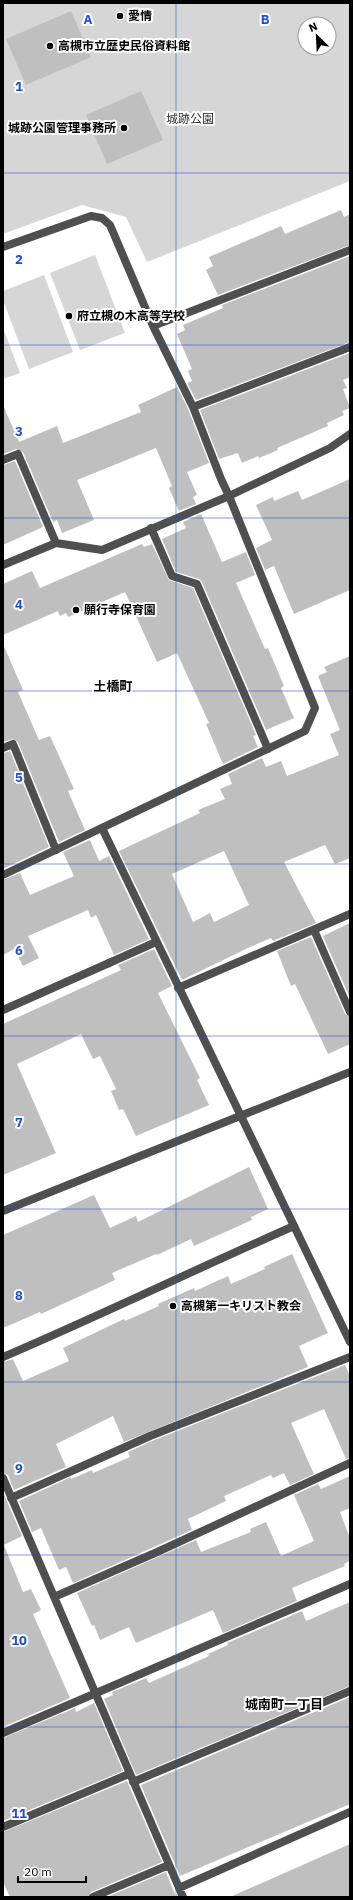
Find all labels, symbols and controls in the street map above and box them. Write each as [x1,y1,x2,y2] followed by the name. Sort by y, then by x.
[128,8,152,23] place label: 愛情
[84,11,93,28] text: A
[115,11,125,21] marker: 愛情
[261,11,270,28] text: B
[297,16,337,56] north arrow
[306,19,319,35] text: N
[58,38,190,53] place label: 高槻市立歴史民俗資料館
[45,41,55,51] marker: 高槻市立歴史民俗資料館
[15,78,23,95] text: 1
[166,111,214,126] park label: 城跡公園
[8,120,116,135] place label: 城跡公園管理事務所
[119,123,129,133] marker: 城跡公園管理事務所
[15,251,23,268] text: 2
[77,308,185,323] place label: 府立槻の木高等学校
[64,311,74,321] marker: 府立槻の木高等学校
[15,423,23,440] text: 3
[15,596,23,613] text: 4
[84,602,156,617] place label: 願行寺保育園
[71,605,81,615] marker: 願行寺保育園
[93,678,133,695] district label: 土橋町
[15,769,23,786] text: 5
[15,942,23,959] text: 6
[15,1114,23,1131] text: 7
[15,1287,23,1304] text: 8
[181,1298,301,1313] place label: 高槻第一キリスト教会
[168,1301,178,1311] marker: 高槻第一キリスト教会
[15,1460,23,1477] text: 9
[11,1632,27,1649] text: 10
[245,1696,323,1713] district label: 城南町一丁目
[11,1805,27,1822] text: 11
[18,1858,86,1884] scale bar
[24,1864,52,1879] text: 20 m

